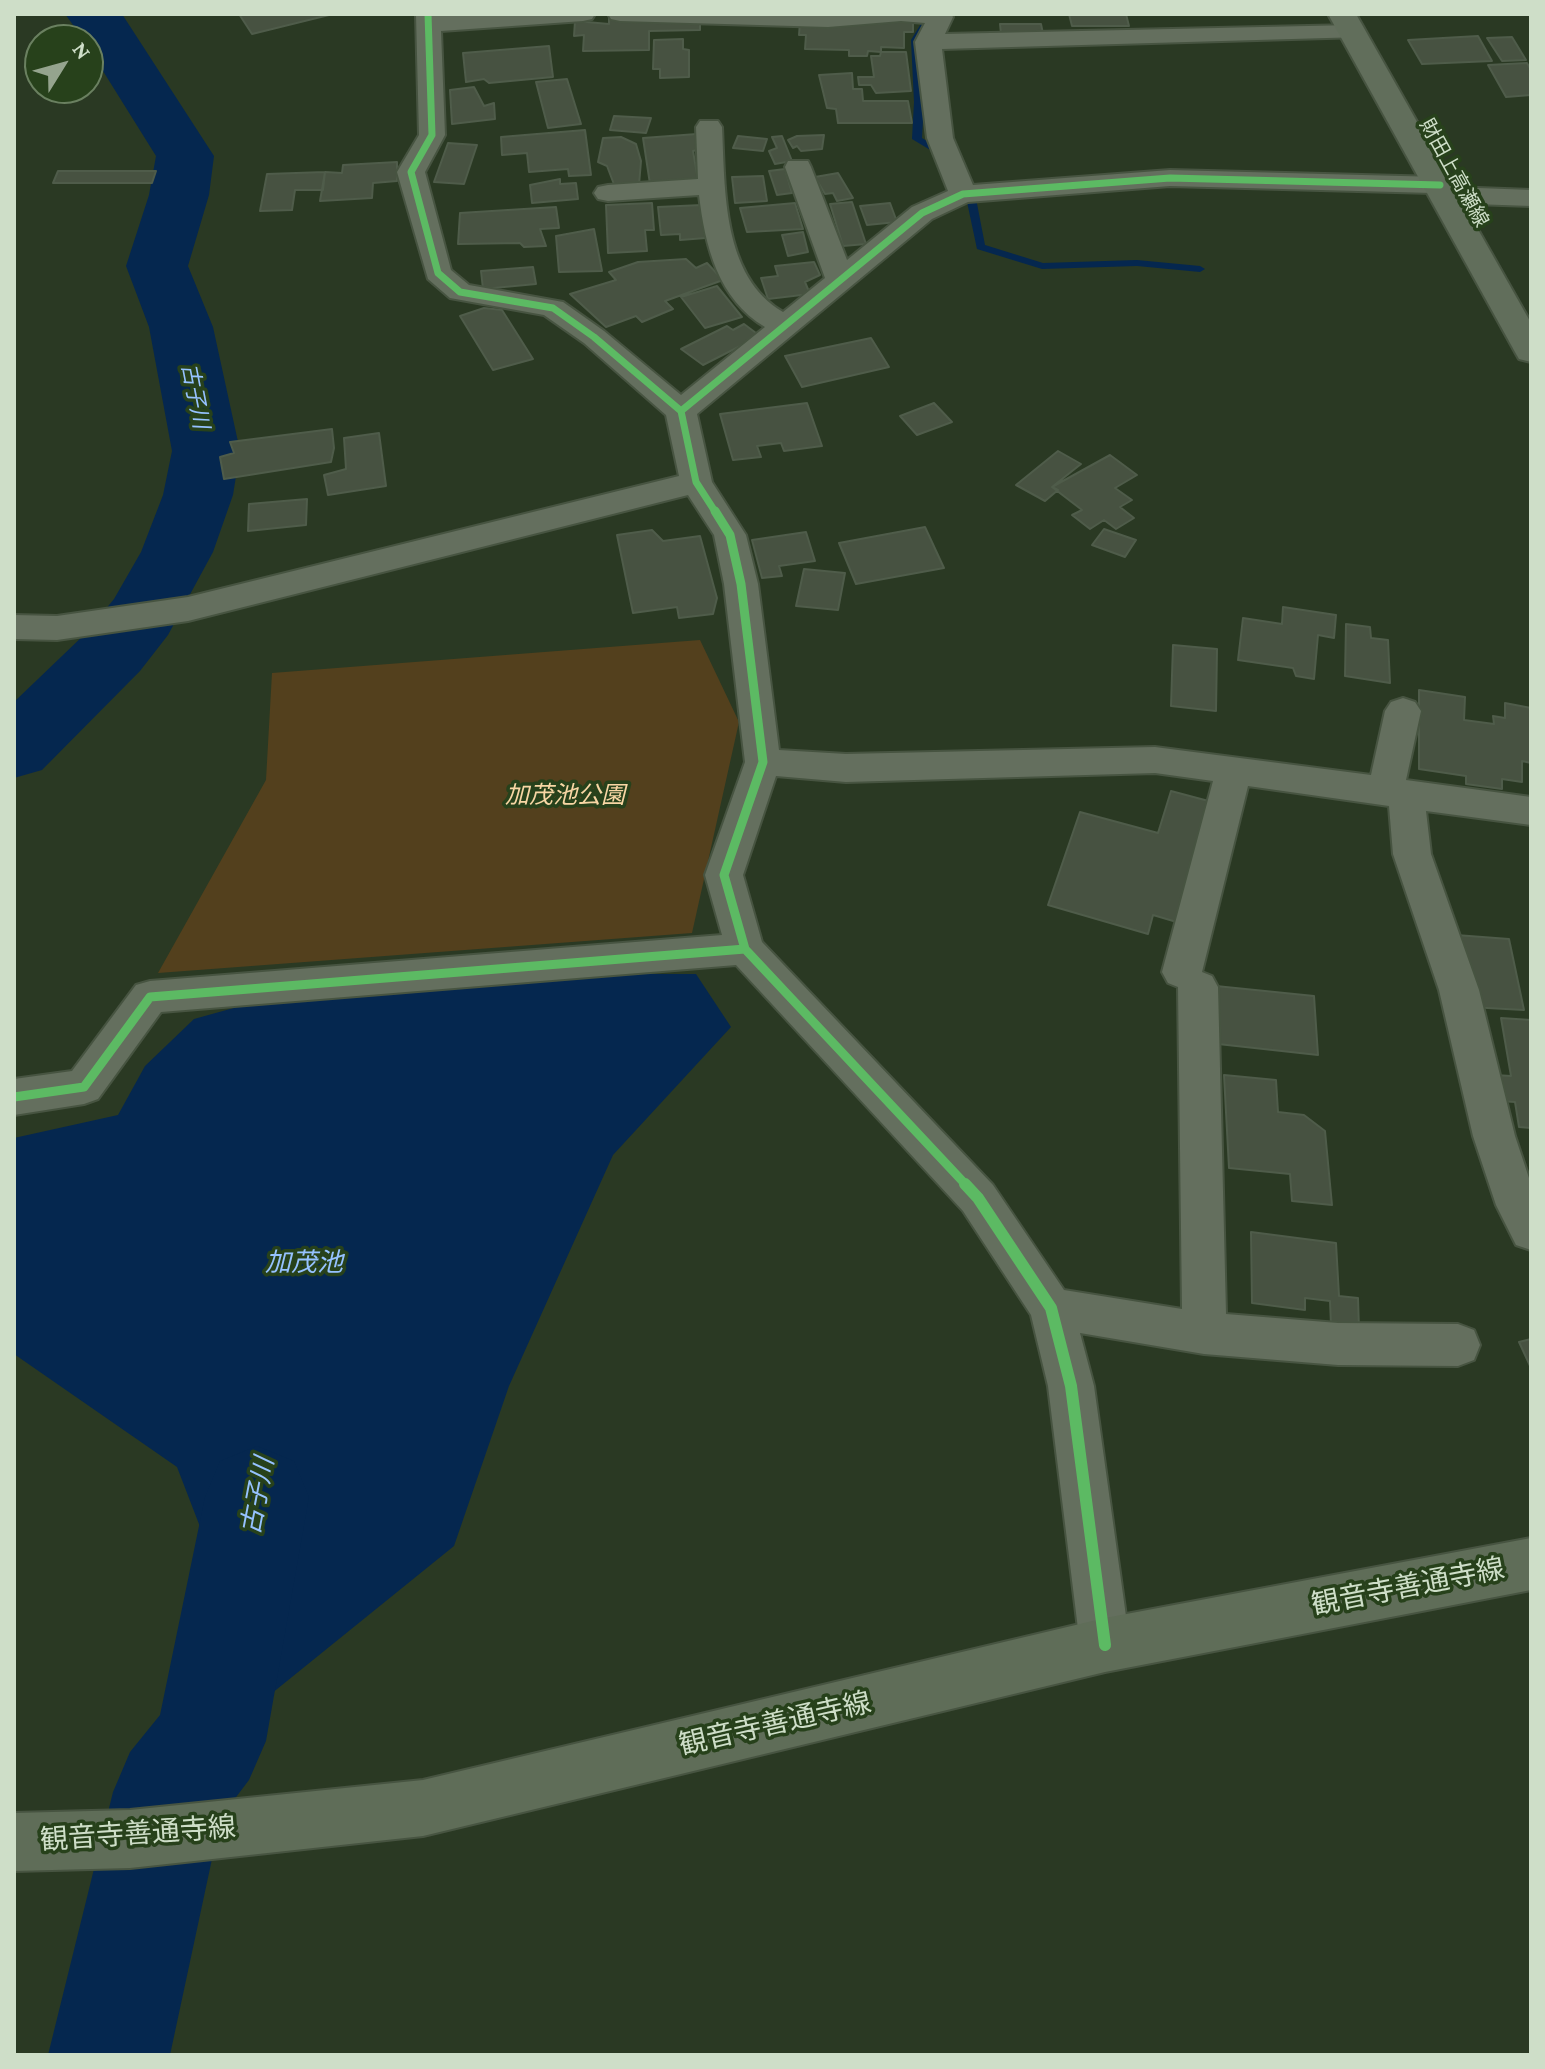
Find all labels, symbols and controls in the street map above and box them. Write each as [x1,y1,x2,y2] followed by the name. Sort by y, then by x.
[24,24,104,104] north arrow
[67,37,96,64] text: N
[1414,115,1494,231] street label: 財田上高瀬線
[176,361,214,431] water label: 古子川
[505,782,625,810] park label: 加茂池公園
[265,1247,343,1279] water label: 加茂池
[235,1455,281,1537] water label: 古子川
[1309,1552,1507,1622] street label: 観音寺善通寺線
[676,1686,874,1762] street label: 観音寺善通寺線
[39,1810,237,1858] street label: 観音寺善通寺線

